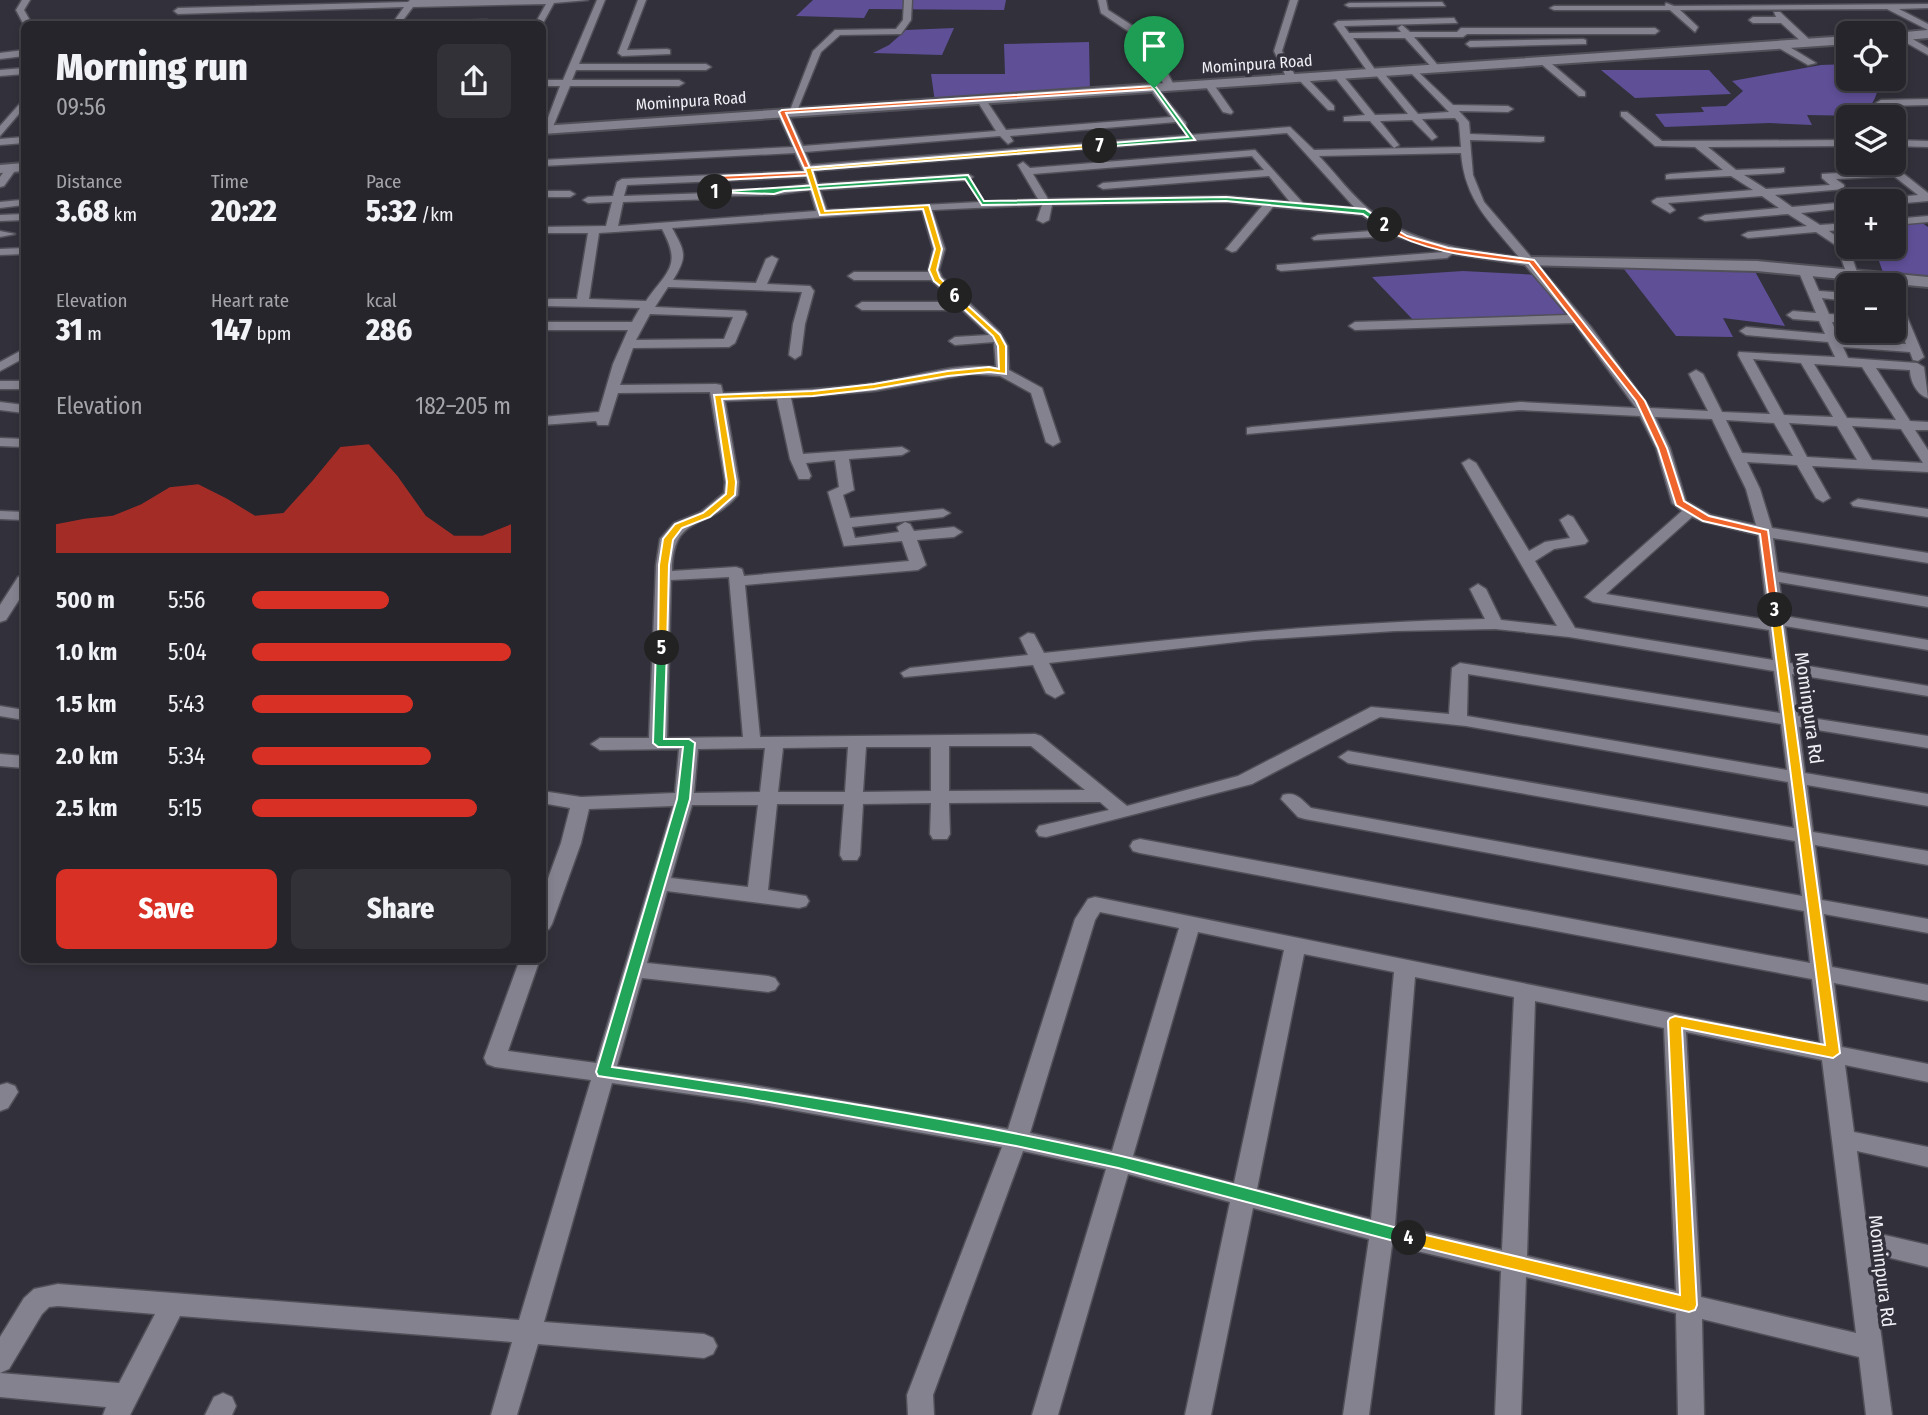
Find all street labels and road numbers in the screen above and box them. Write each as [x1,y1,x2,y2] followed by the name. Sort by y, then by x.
[1201,51,1313,77] street label: Mominpura Road
[635,88,747,114] street label: Mominpura Road
[1790,650,1828,766] street label: Mominpura Rd
[1864,1213,1900,1329] street label: Mominpura Rd

